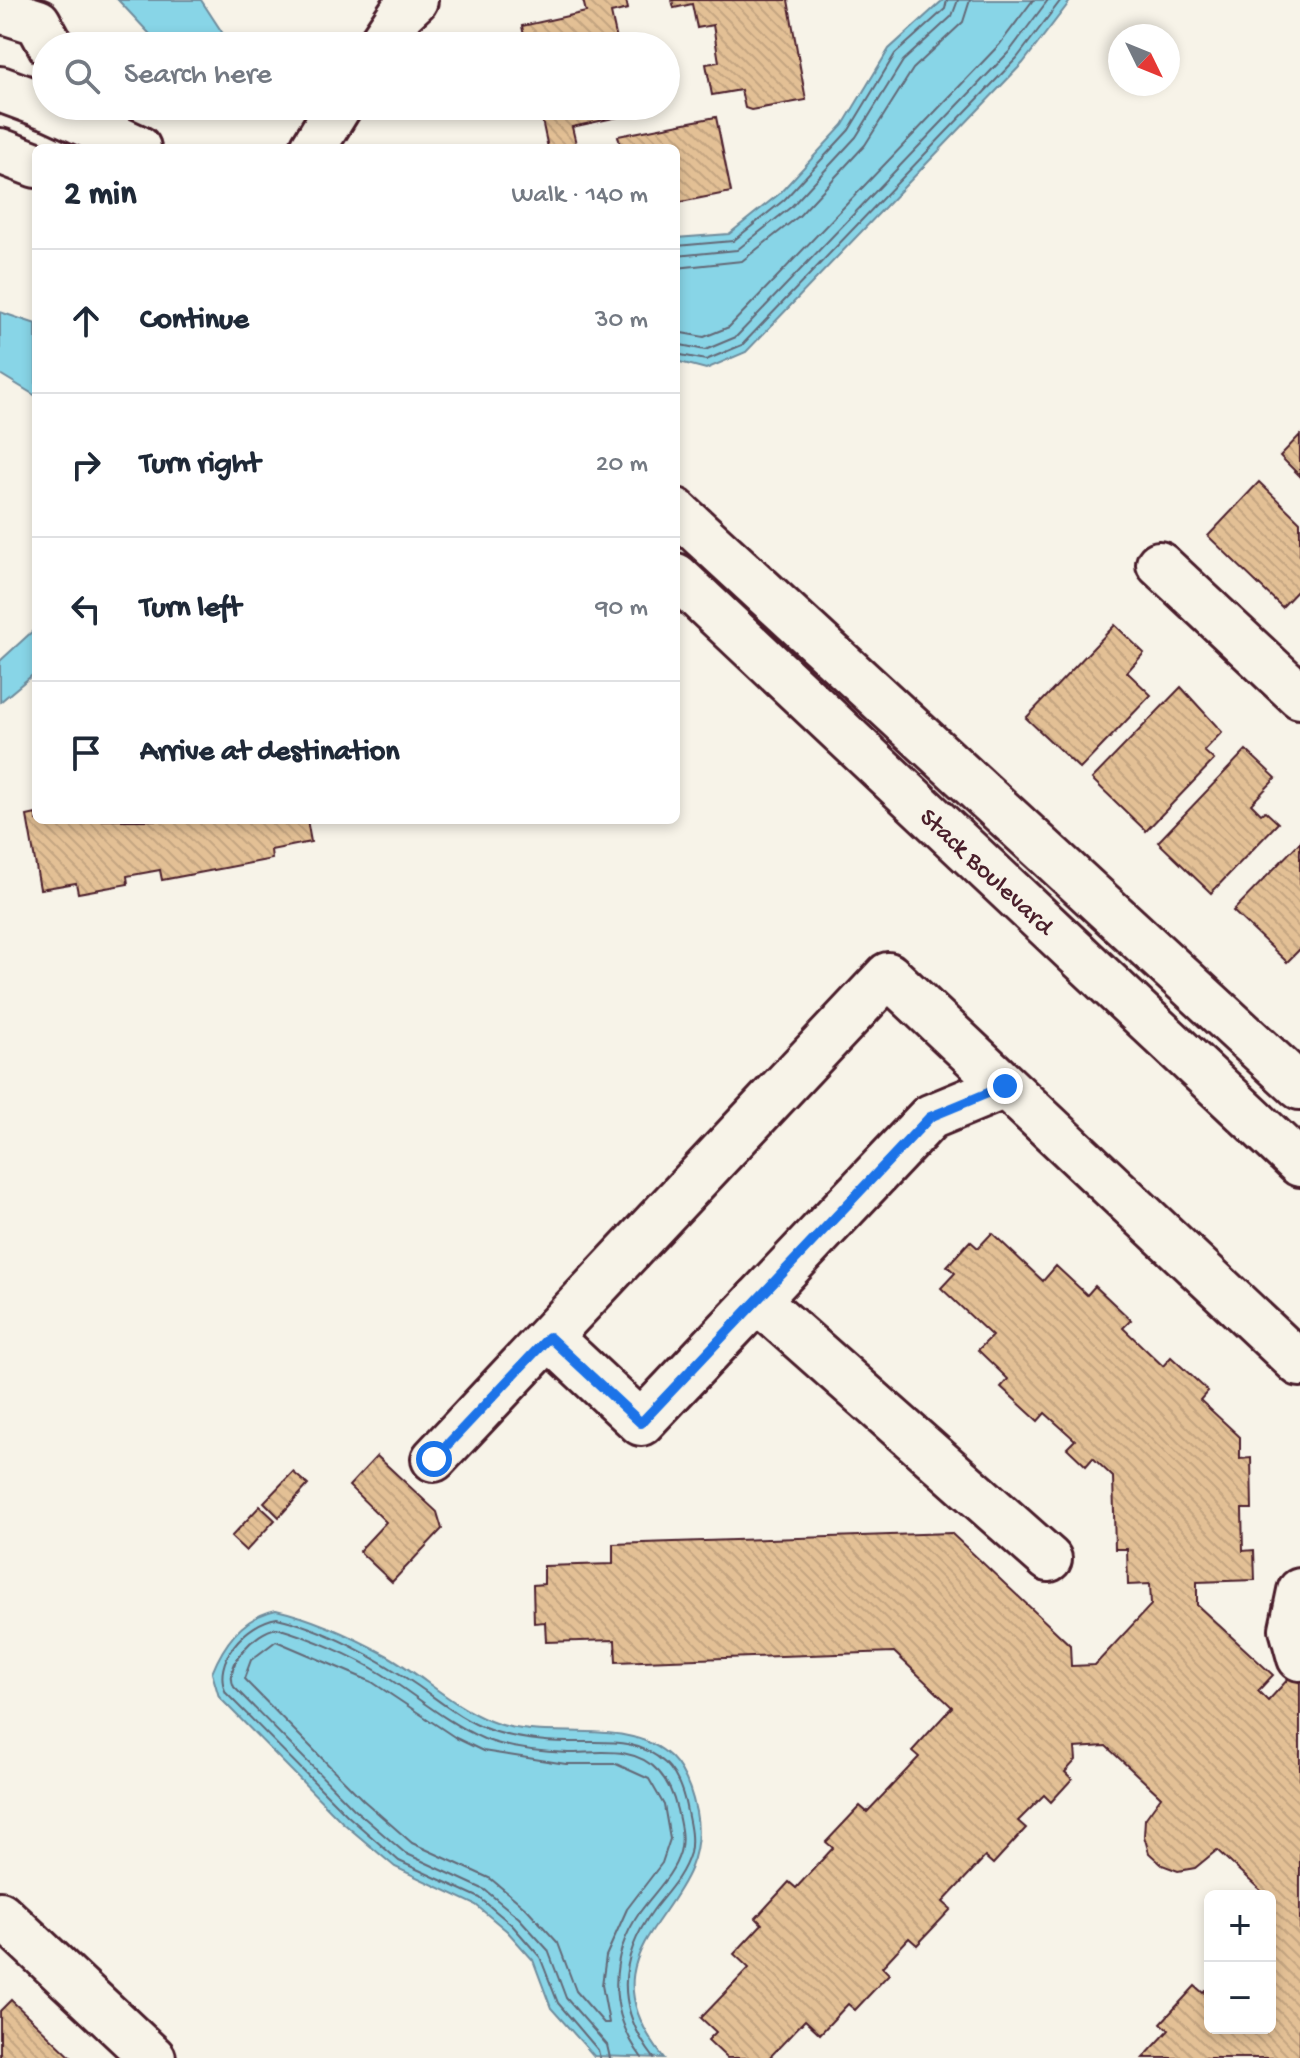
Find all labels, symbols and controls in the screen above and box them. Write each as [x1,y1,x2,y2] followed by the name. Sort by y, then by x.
[1108,24,1180,96] north arrow
[32,32,680,120] search box
[60,54,104,98] icon: search
[124,59,272,94] text: Search here
[64,176,136,216] text: 2 min
[511,181,648,212] text: Walk · 140 m
[64,299,108,343] icon: ahead
[140,304,249,339] text: Continue
[595,306,648,337] text: 30 m
[64,443,108,487] icon: right
[140,448,260,483] text: Turn right
[596,450,648,481] text: 20 m
[64,587,108,631] icon: left
[140,592,241,627] text: Turn left
[596,594,648,625] text: 90 m
[64,731,108,775] icon: arrive
[140,736,400,771] text: Arrive at destination
[911,803,1060,945] street label: Stack Boulevard
[987,1068,1023,1104] route end
[416,1441,452,1477] route start
[1204,1890,1276,2034] map controls
[1204,1890,1276,1962] button: +
[1204,1962,1276,2034] button: −

